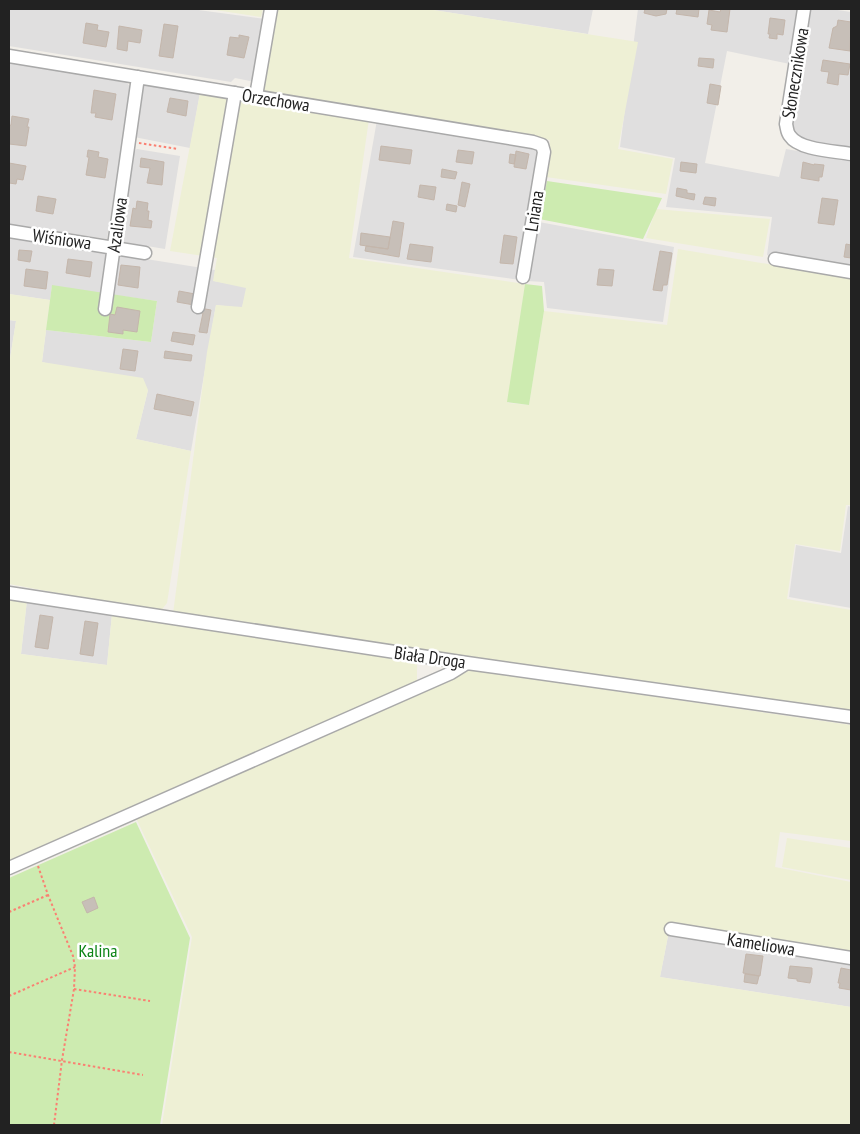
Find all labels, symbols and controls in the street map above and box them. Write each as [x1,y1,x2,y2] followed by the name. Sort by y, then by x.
[776,26,814,120] street label: Słonecznikowa
[241,83,311,117] street label: Orzechowa
[519,189,549,233] street label: Lniana
[102,196,132,254] street label: Azaliowa
[31,223,93,255] street label: Wiśniowa
[393,641,467,673] street label: Biała Droga
[725,927,797,961] street label: Kameliowa
[79,939,117,962] park label: Kalina

